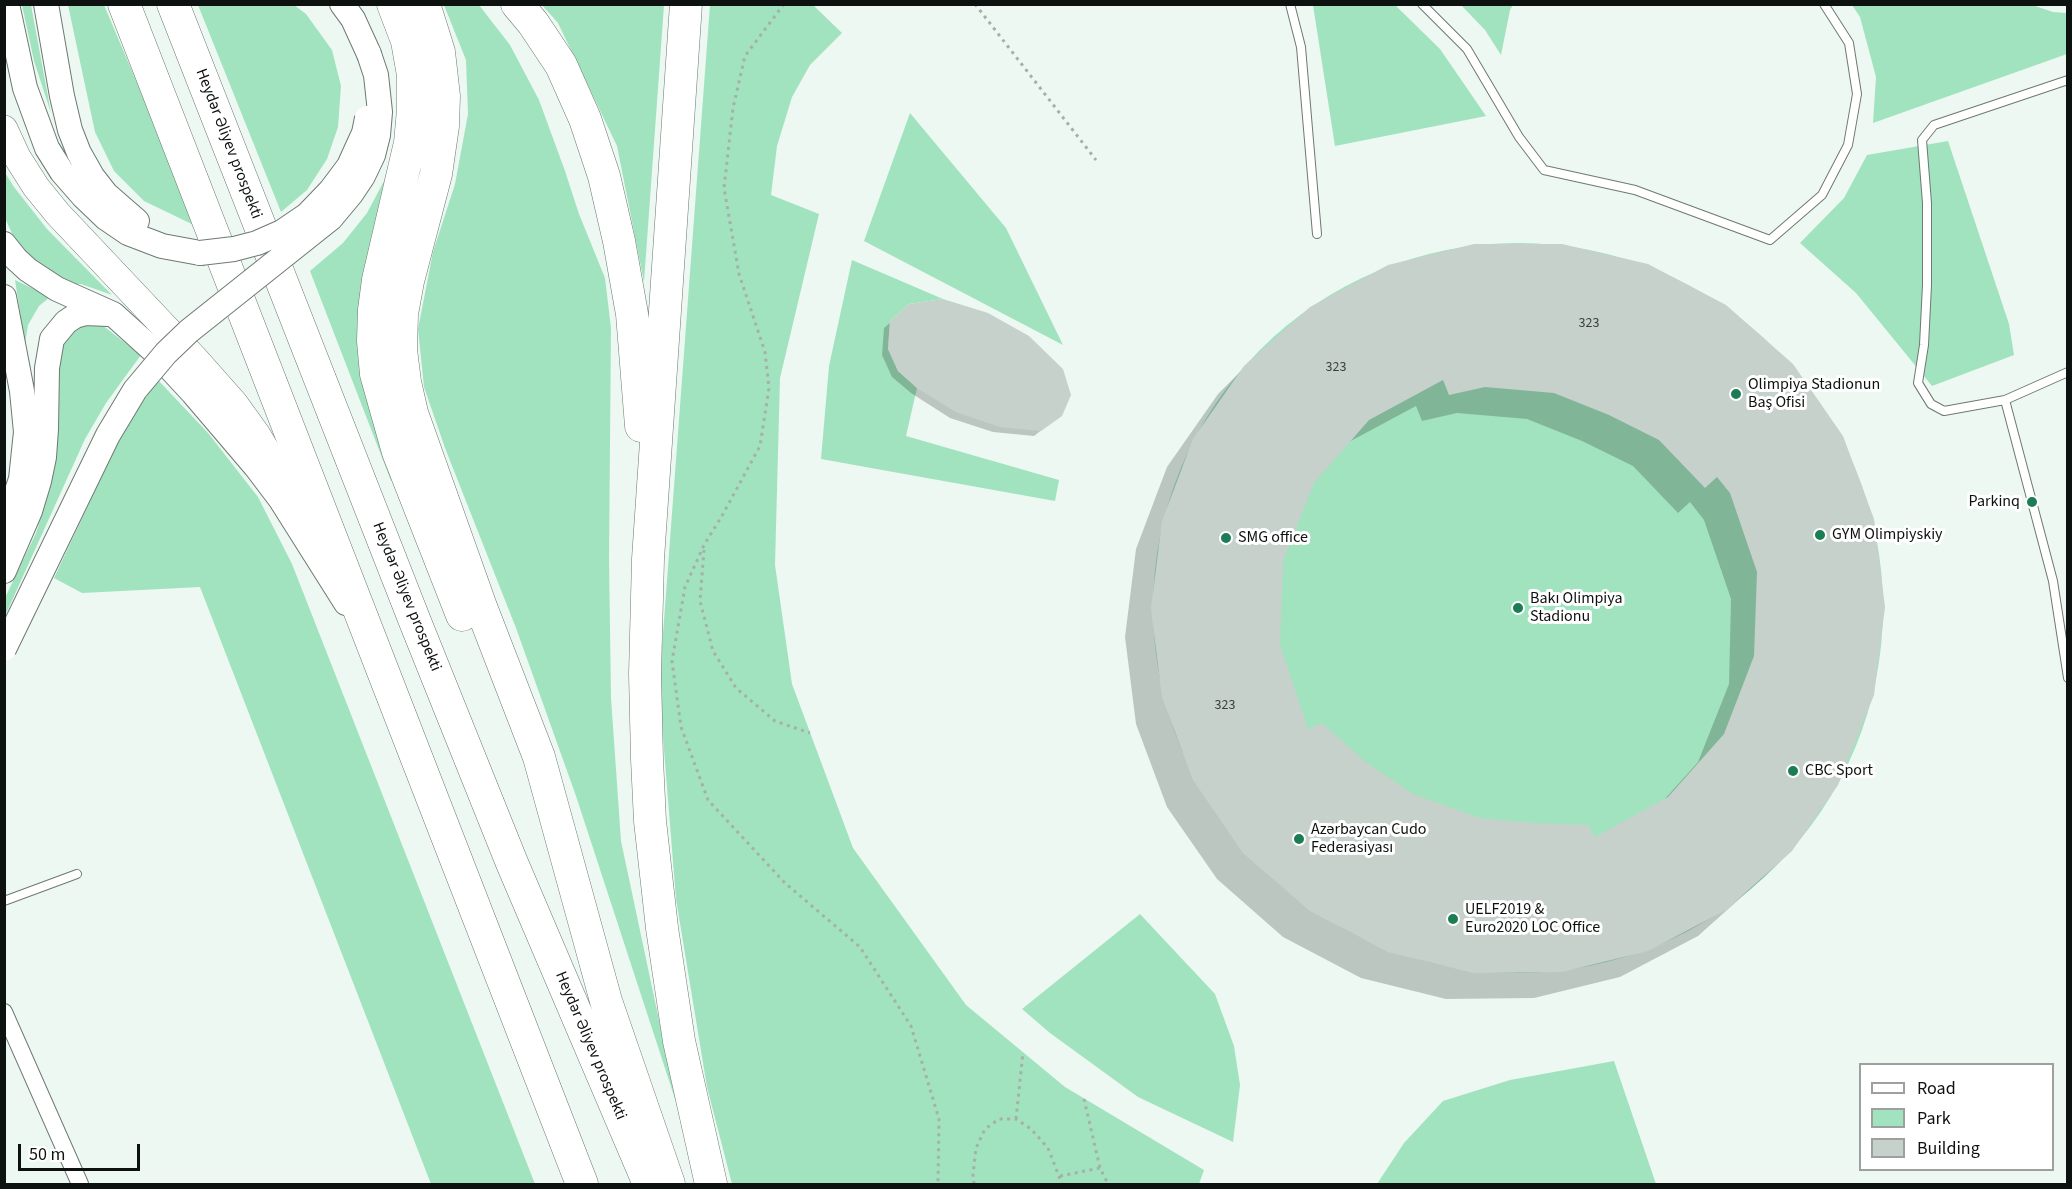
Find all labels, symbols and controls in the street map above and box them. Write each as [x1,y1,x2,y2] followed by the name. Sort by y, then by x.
[190,66,266,222] street label: Heydər Əliyev prospekti
[1579,316,1599,332] house number: 323
[1326,360,1346,376] house number: 323
[1748,375,1880,413] place label: Olimpiya Stadionun Baş Ofisi
[1729,387,1743,401] marker: Olimpiya Stadionun Baş Ofisi
[1969,492,2020,512] place label: Parkinq
[2025,495,2039,509] marker: Parkinq
[367,520,445,674] street label: Heydər Əliyev prospekti
[1832,525,1943,545] place label: GYM Olimpiyskiy
[1238,528,1308,548] place label: SMG office
[1813,528,1827,542] marker: GYM Olimpiyskiy
[1219,531,1233,545] marker: SMG office
[1530,589,1622,627] place label: Bakı Olimpiya Stadionu
[1511,601,1525,615] marker: Bakı Olimpiya Stadionu
[1215,698,1235,714] house number: 323
[1805,761,1873,781] place label: CBC Sport
[1786,764,1800,778] marker: CBC Sport
[1311,820,1426,858] place label: Azərbaycan Cudo Federasiyası
[1292,832,1306,846] marker: Azərbaycan Cudo Federasiyası
[1465,900,1600,938] place label: UELF2019 & Euro2020 LOC Office
[1446,912,1460,926] marker: UELF2019 & Euro2020 LOC Office
[550,969,630,1123] street label: Heydər Əliyev prospekti
[1859,1063,2054,1171] legend
[1917,1076,1956,1101] text: Road
[1917,1106,1951,1131] text: Park
[21,1132,142,1170] scale bar
[1917,1136,1980,1161] text: Building
[29,1142,65,1167] text: 50 m

